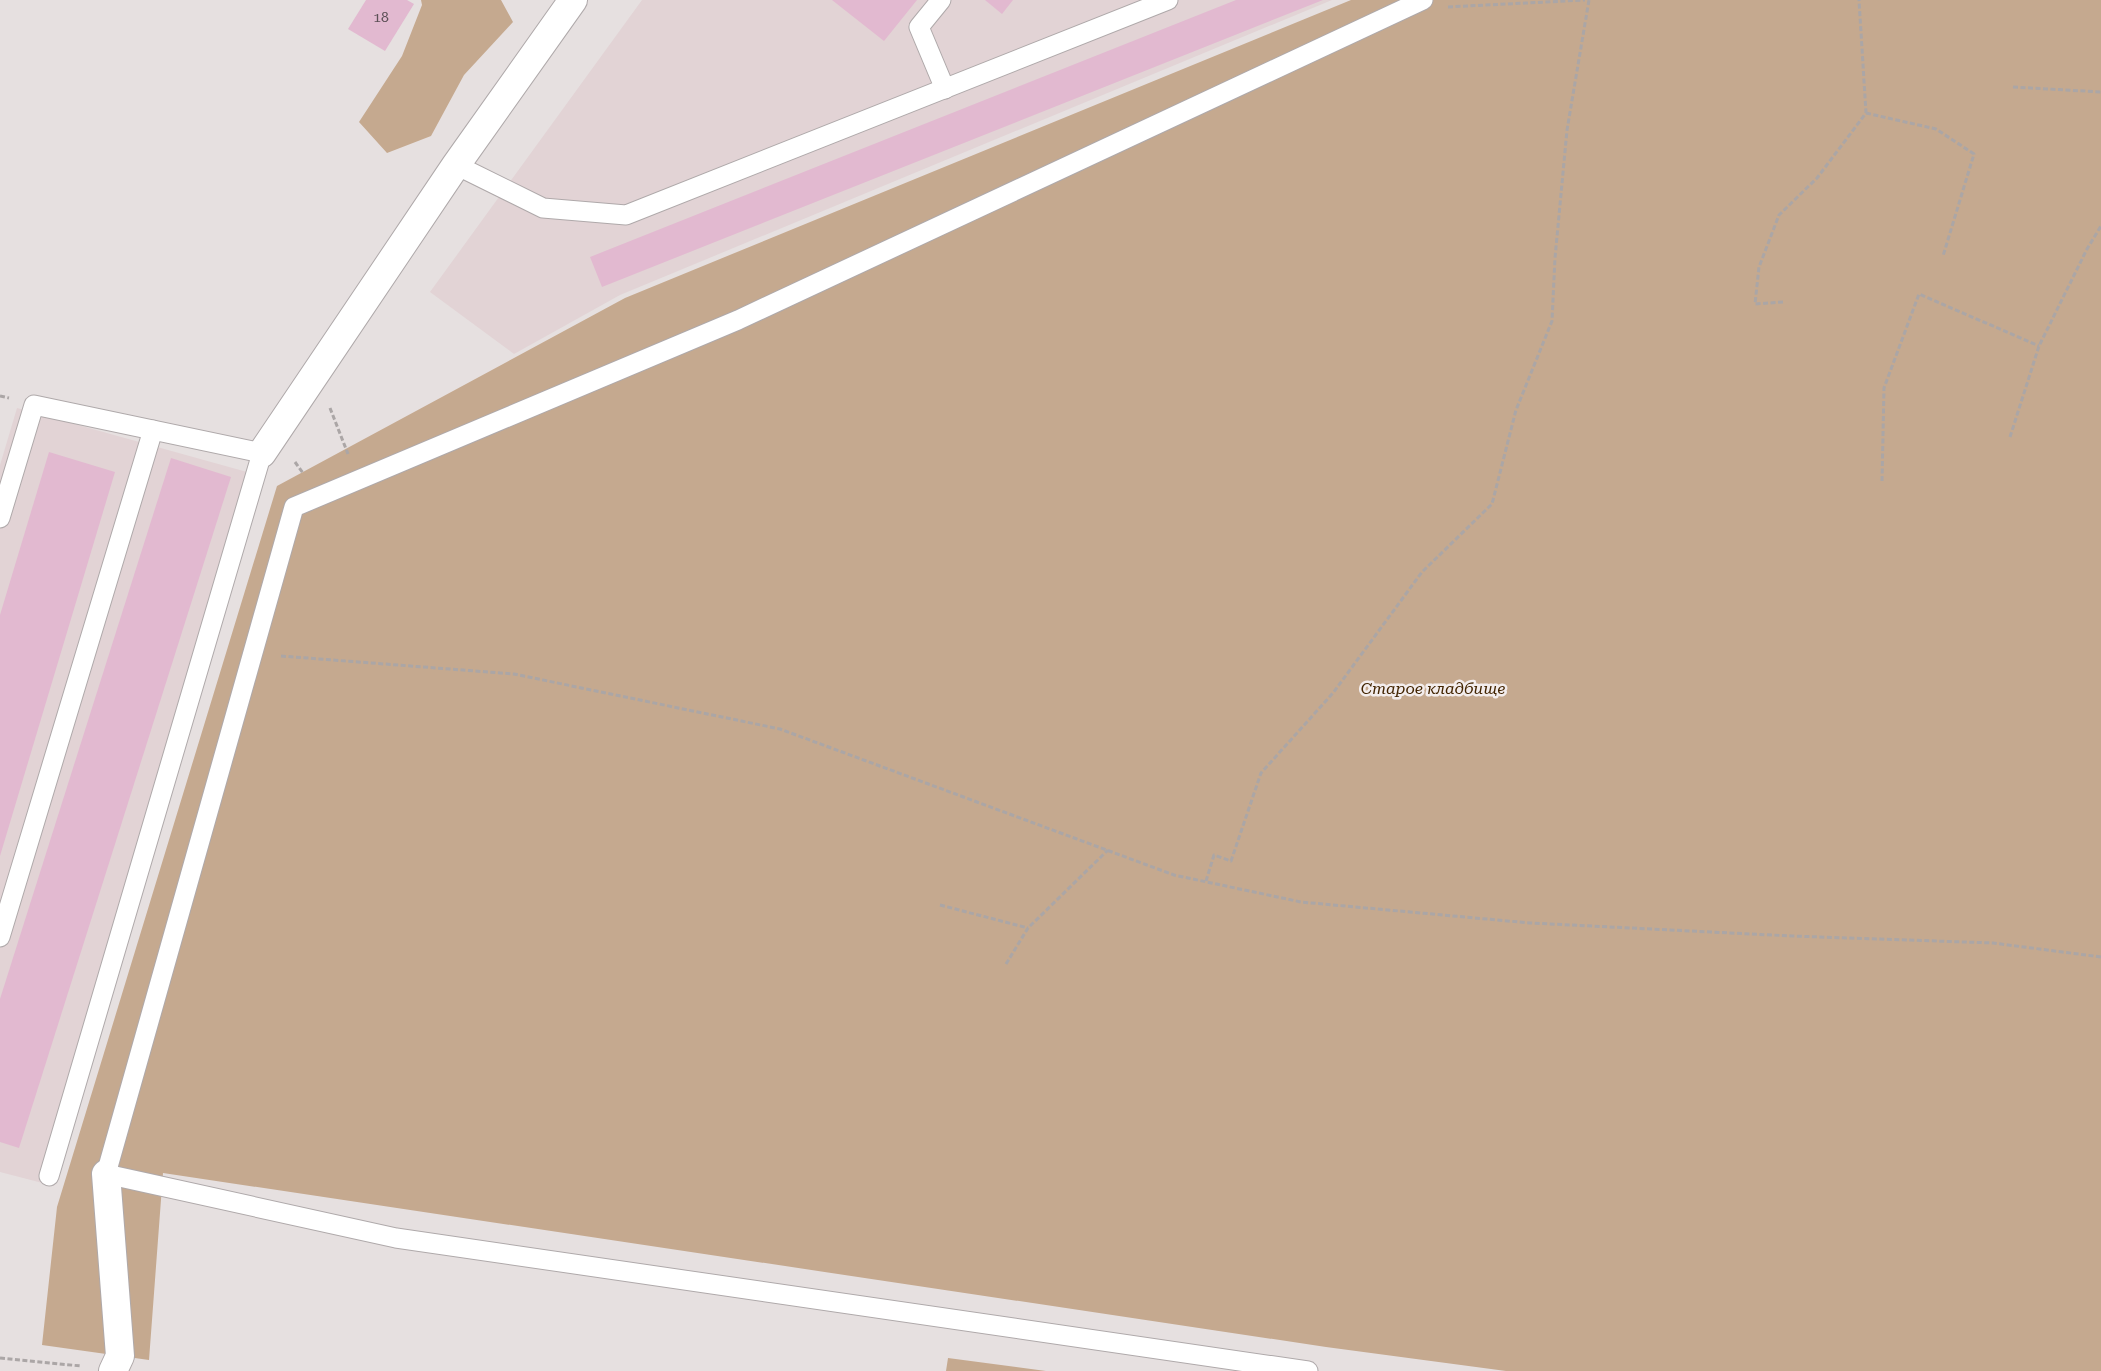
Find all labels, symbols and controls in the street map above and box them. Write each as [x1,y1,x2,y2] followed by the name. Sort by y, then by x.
[373,9,389,25] house number: 18
[1361,679,1505,698] park label: Старое кладбище

